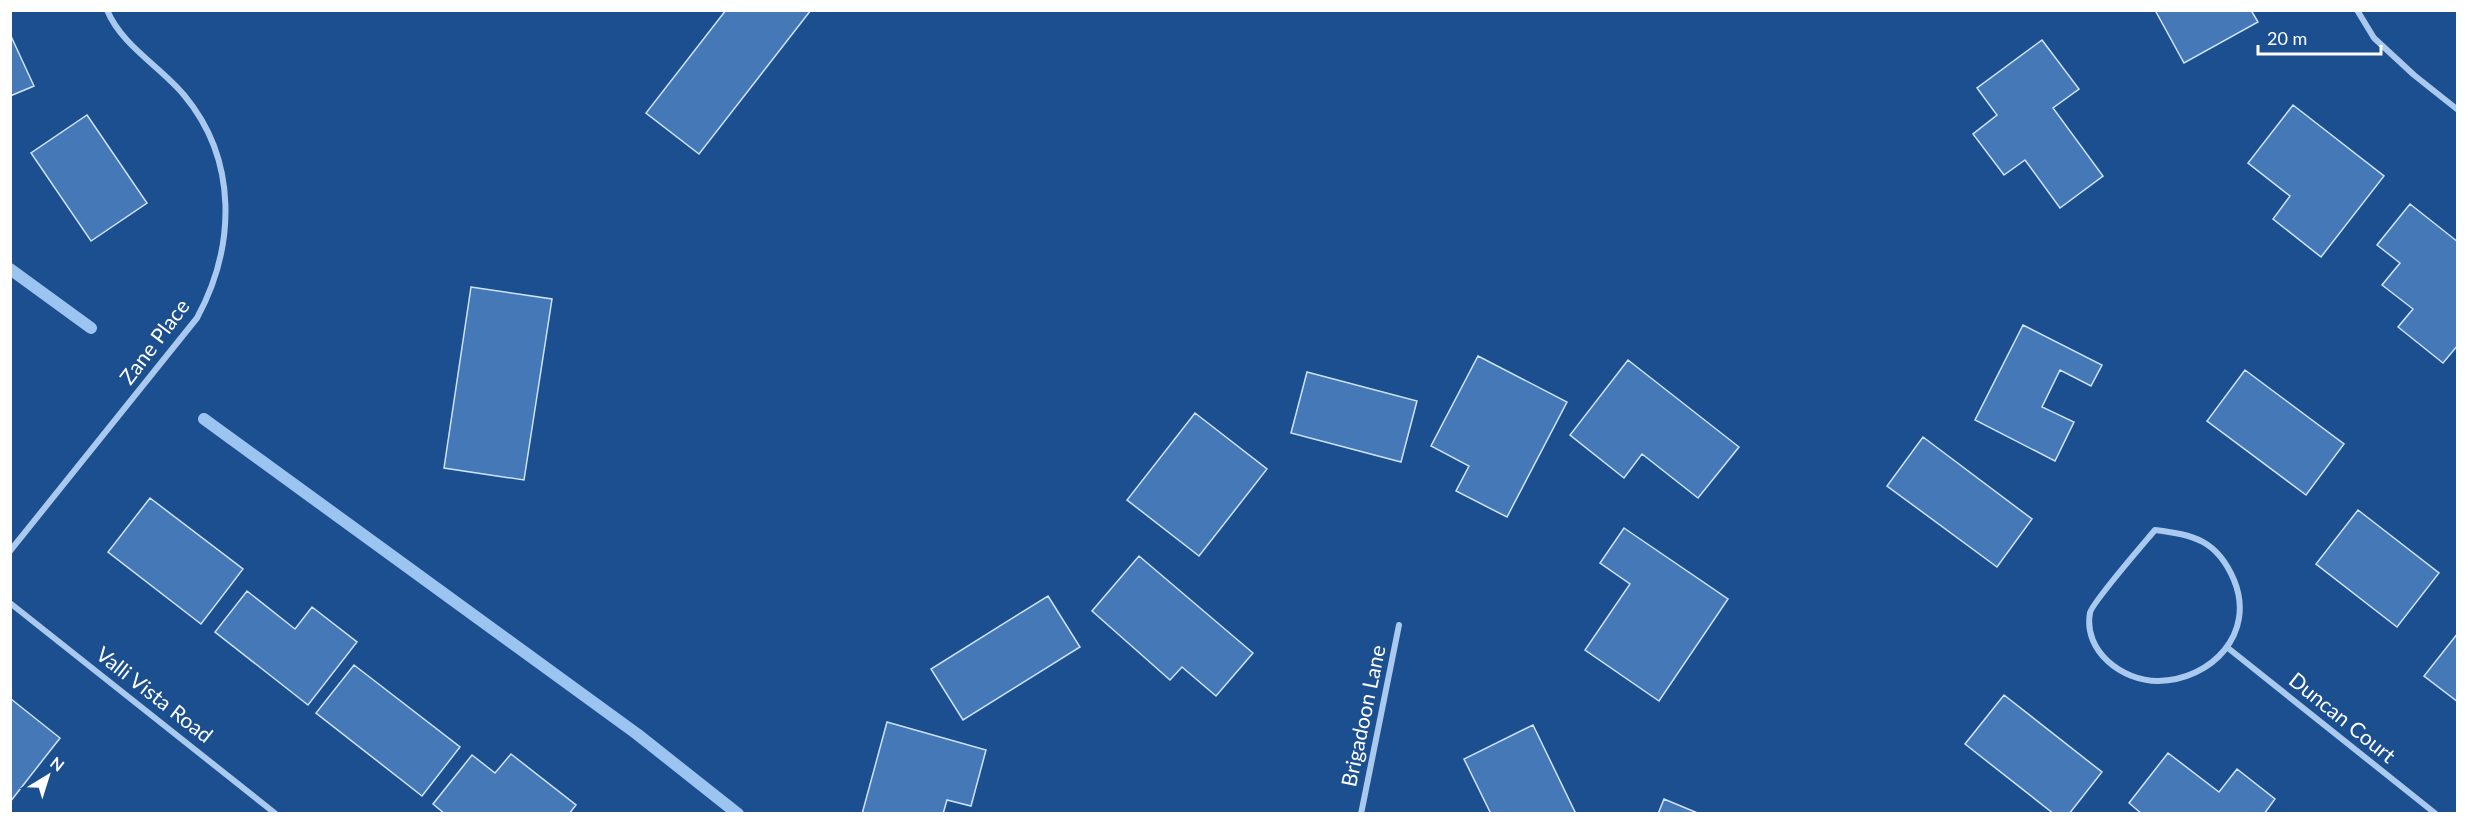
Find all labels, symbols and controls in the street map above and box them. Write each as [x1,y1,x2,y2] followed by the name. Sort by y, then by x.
[2258,18,2381,56] scale bar
[2267,27,2307,49] text: 20 m
[114,294,194,389] street label: Zane Place
[92,641,218,747] street label: Valli Vista Road
[1335,643,1390,789] street label: Brigadoon Lane
[2285,666,2401,768] street label: Duncan Court
[18,746,78,806] north arrow
[47,753,68,775] text: N

